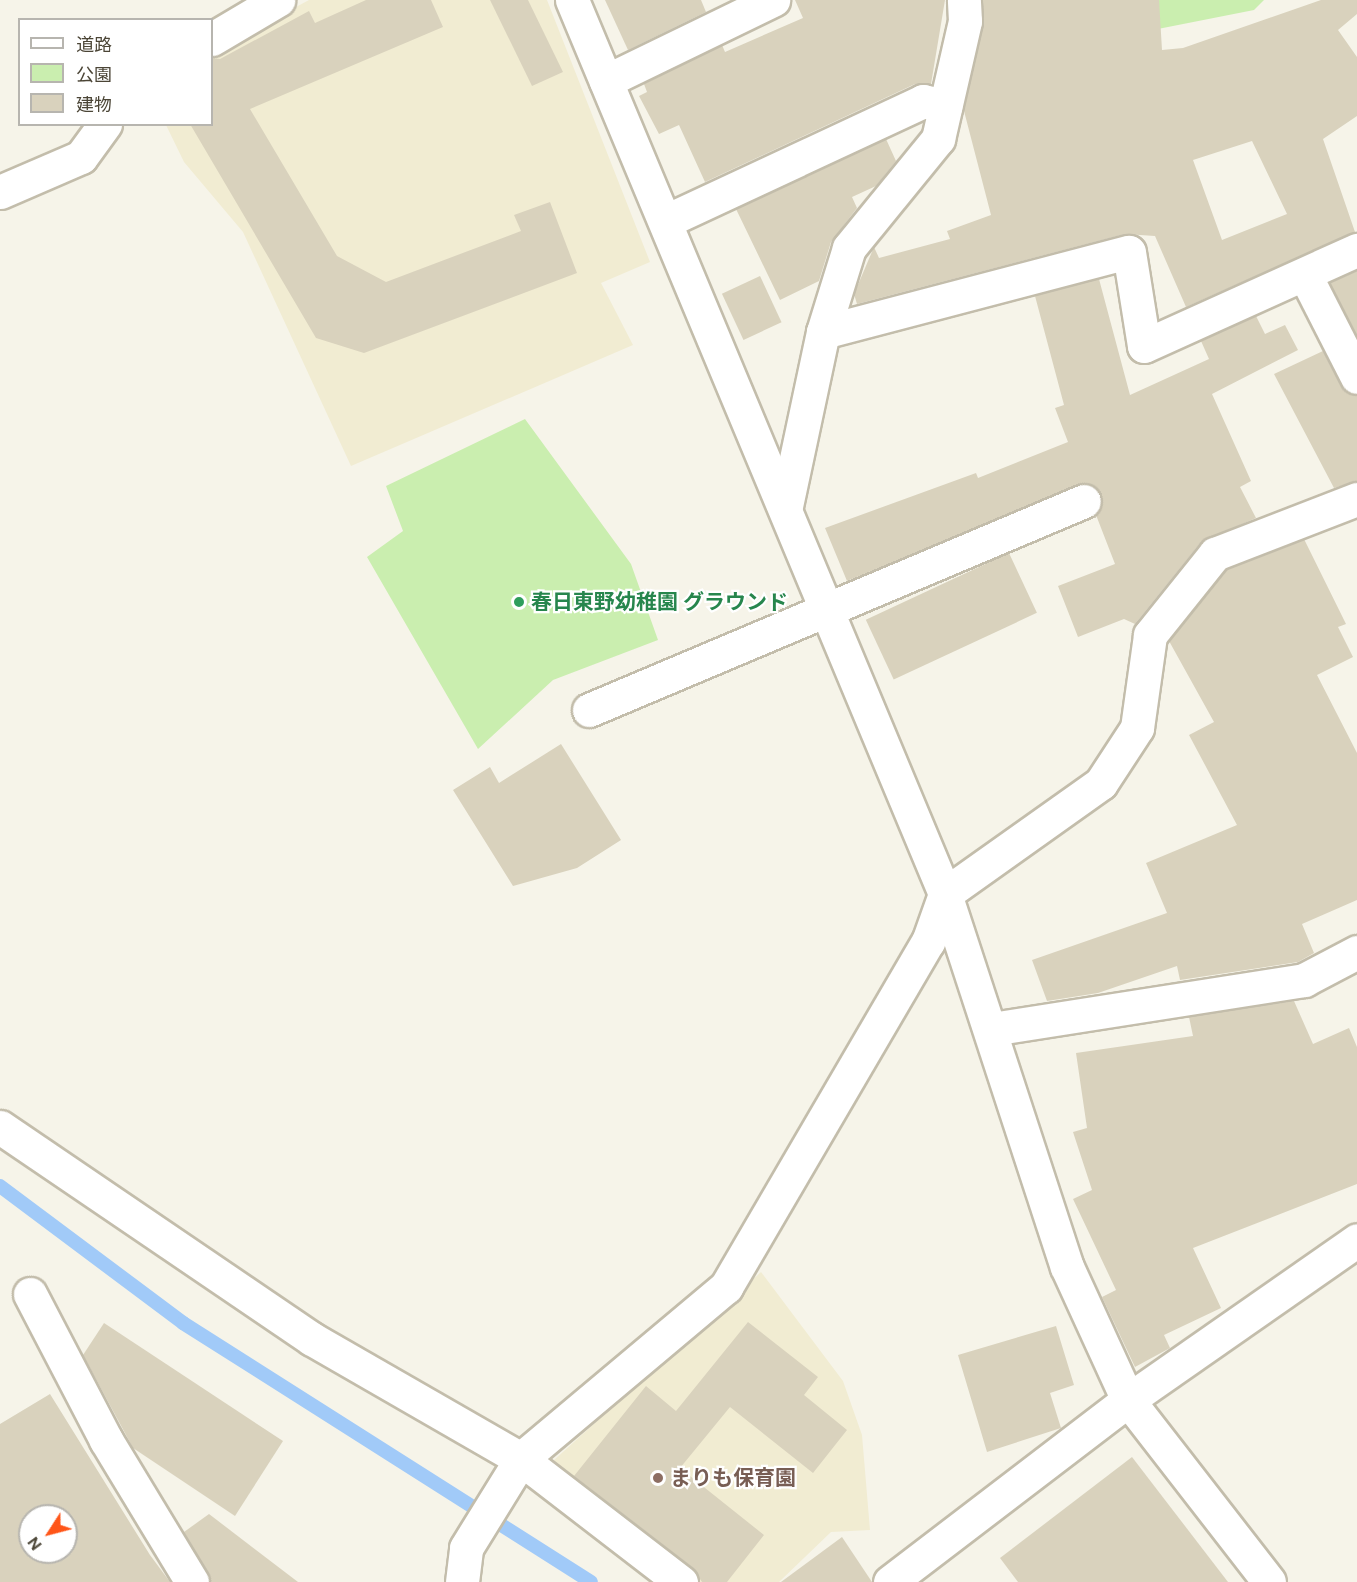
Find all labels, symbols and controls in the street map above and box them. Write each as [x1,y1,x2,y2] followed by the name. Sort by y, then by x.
[18,18,213,126] legend
[76,33,112,57] text: 道路
[76,63,112,87] text: 公園
[76,93,112,117] text: 建物
[531,589,788,615] place label: 春日東野幼稚園 グラウンド
[512,595,526,609] marker: 春日東野幼稚園 グラウンド
[670,1465,796,1491] place label: まりも保育園
[651,1471,665,1485] marker: まりも保育園
[18,1504,78,1564] north arrow
[23,1533,47,1555] text: N

